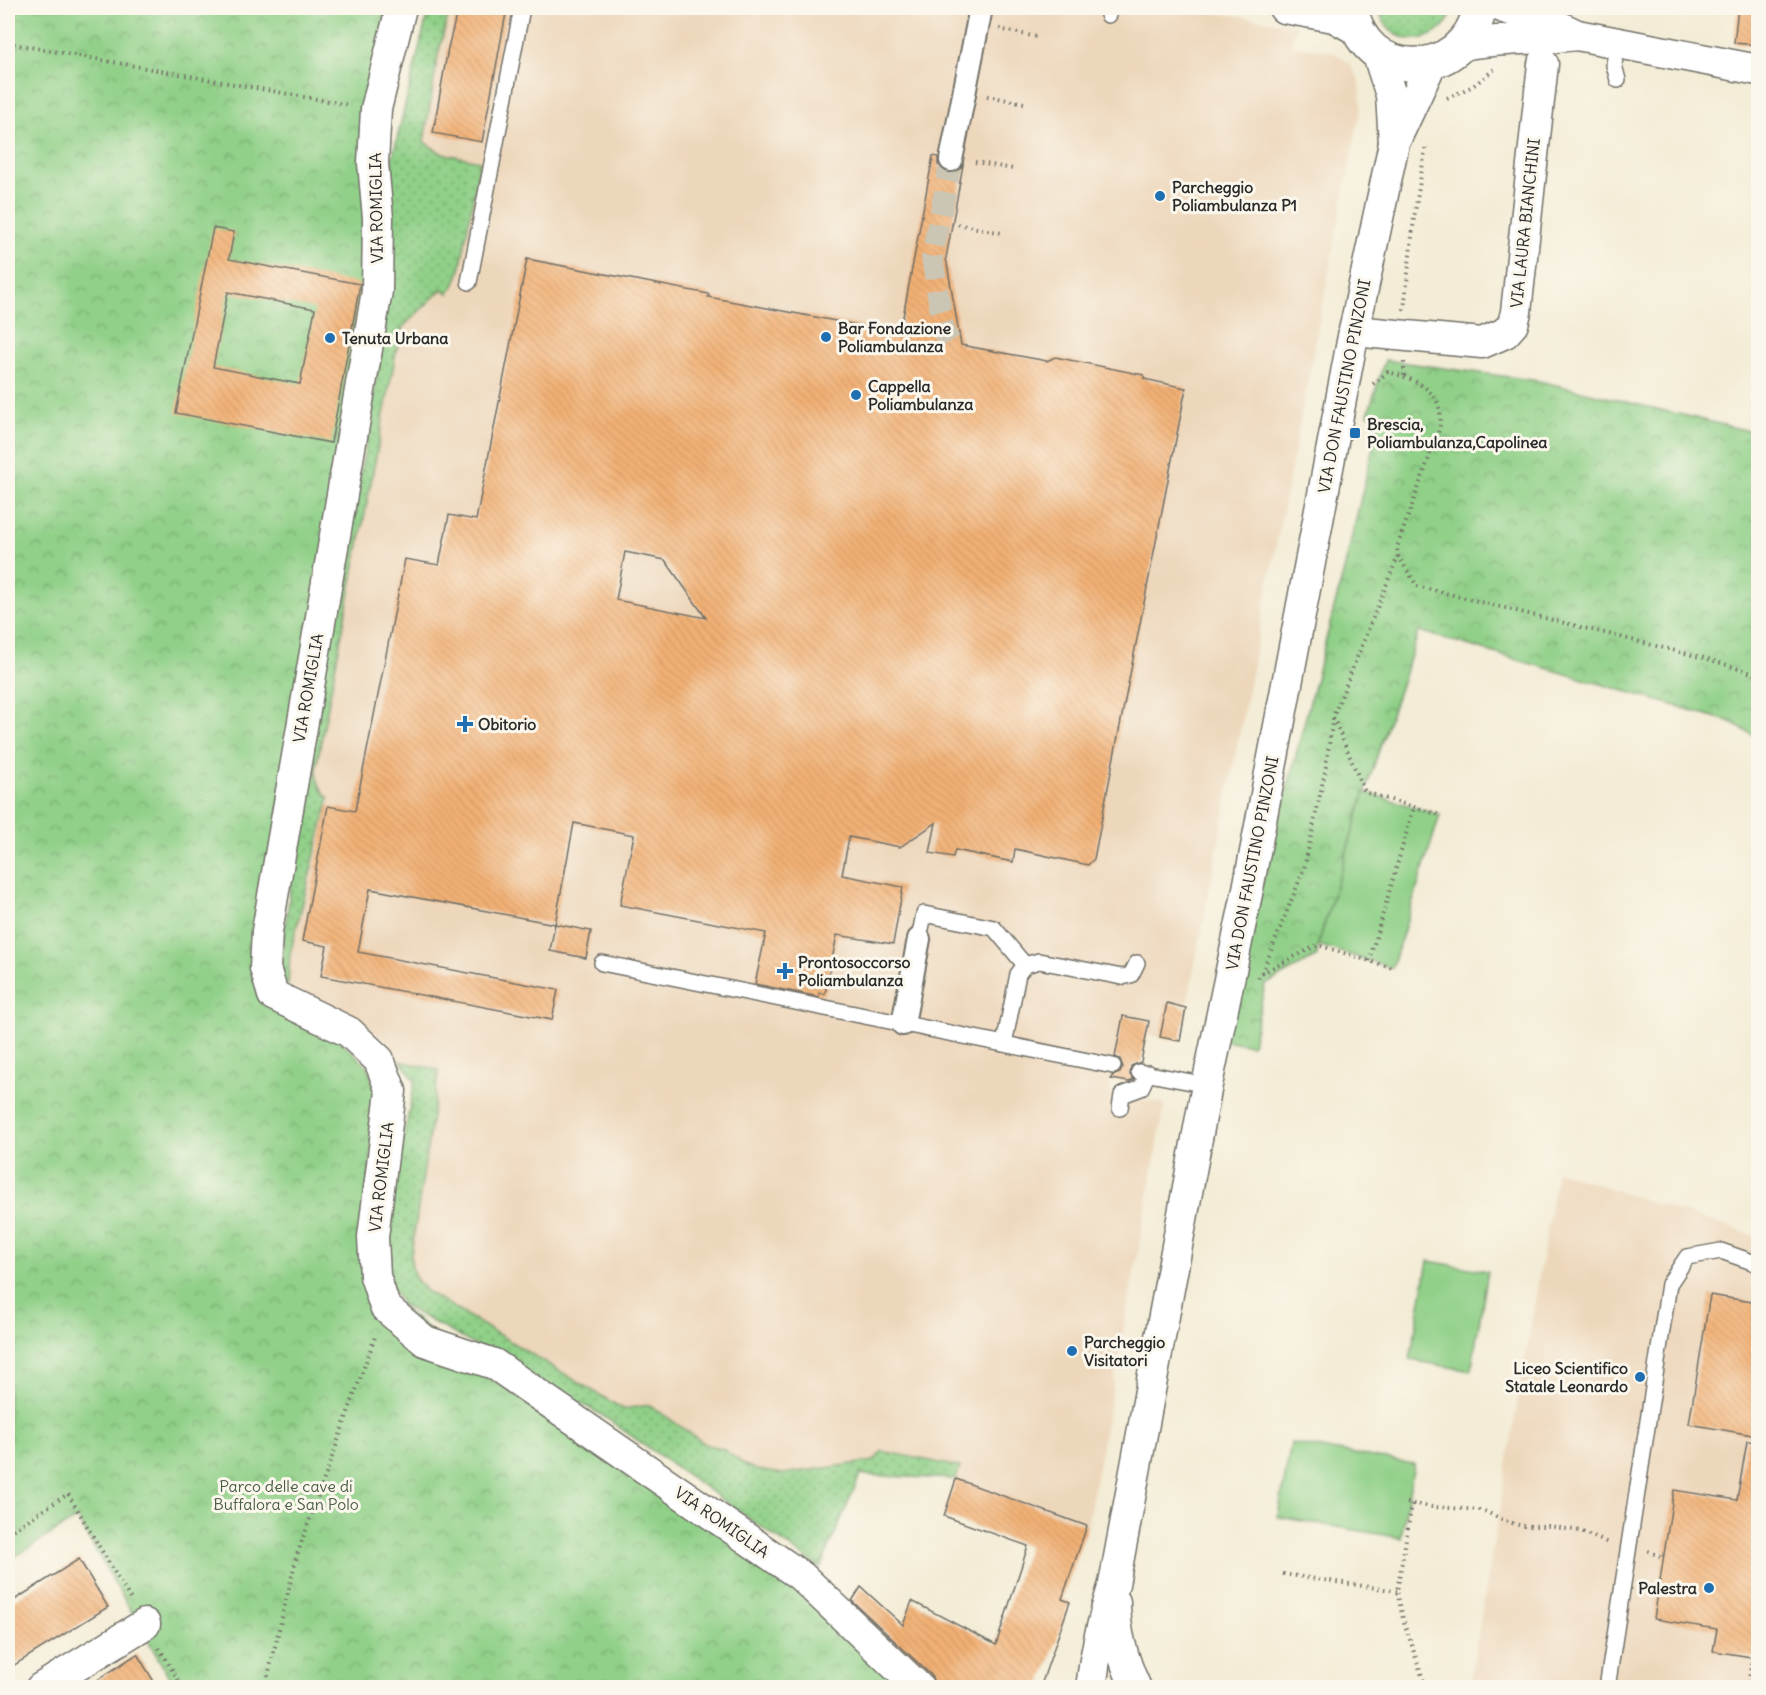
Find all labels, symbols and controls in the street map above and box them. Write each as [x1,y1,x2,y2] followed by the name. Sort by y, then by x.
[1506,137,1544,309] street label: VIA LAURA BIANCHINI
[365,152,387,264] street label: VIA ROMIGLIA
[1172,177,1297,215] place label: Parcheggio Poliambulanza P1
[1153,189,1167,203] marker: Parcheggio Poliambulanza P1
[1313,277,1375,495] street label: VIA DON FAUSTINO PINZONI
[838,318,952,356] place label: Bar Fondazione Poliambulanza
[342,328,448,348] place label: Tenuta Urbana
[819,330,833,344] marker: Bar Fondazione Poliambulanza
[323,331,337,345] marker: Tenuta Urbana
[868,376,973,414] place label: Cappella Poliambulanza
[849,388,863,402] marker: Cappella Poliambulanza
[1367,414,1547,453] place label: Brescia, Poliambulanza,Capolinea
[1348,426,1362,440] marker: Brescia, Poliambulanza,Capolinea
[289,632,327,744] street label: VIA ROMIGLIA
[478,714,536,734] place label: Obitorio
[456,715,474,733] marker: Obitorio
[1221,754,1283,972] street label: VIA DON FAUSTINO PINZONI
[798,952,911,990] place label: Prontosoccorso Poliambulanza
[776,962,794,980] marker: Prontosoccorso Poliambulanza
[364,1121,398,1233] street label: VIA ROMIGLIA
[1084,1332,1165,1370] place label: Parcheggio Visitatori
[1065,1344,1079,1358] marker: Parcheggio Visitatori
[1505,1358,1628,1396] place label: Liceo Scientifico Statale Leonardo
[1633,1370,1647,1384] marker: Liceo Scientifico Statale Leonardo
[213,1476,359,1514] park label: Parco delle cave di Buffalora e San Polo
[671,1482,773,1562] street label: VIA ROMIGLIA
[1638,1578,1697,1598] place label: Palestra
[1702,1581,1716,1595] marker: Palestra

